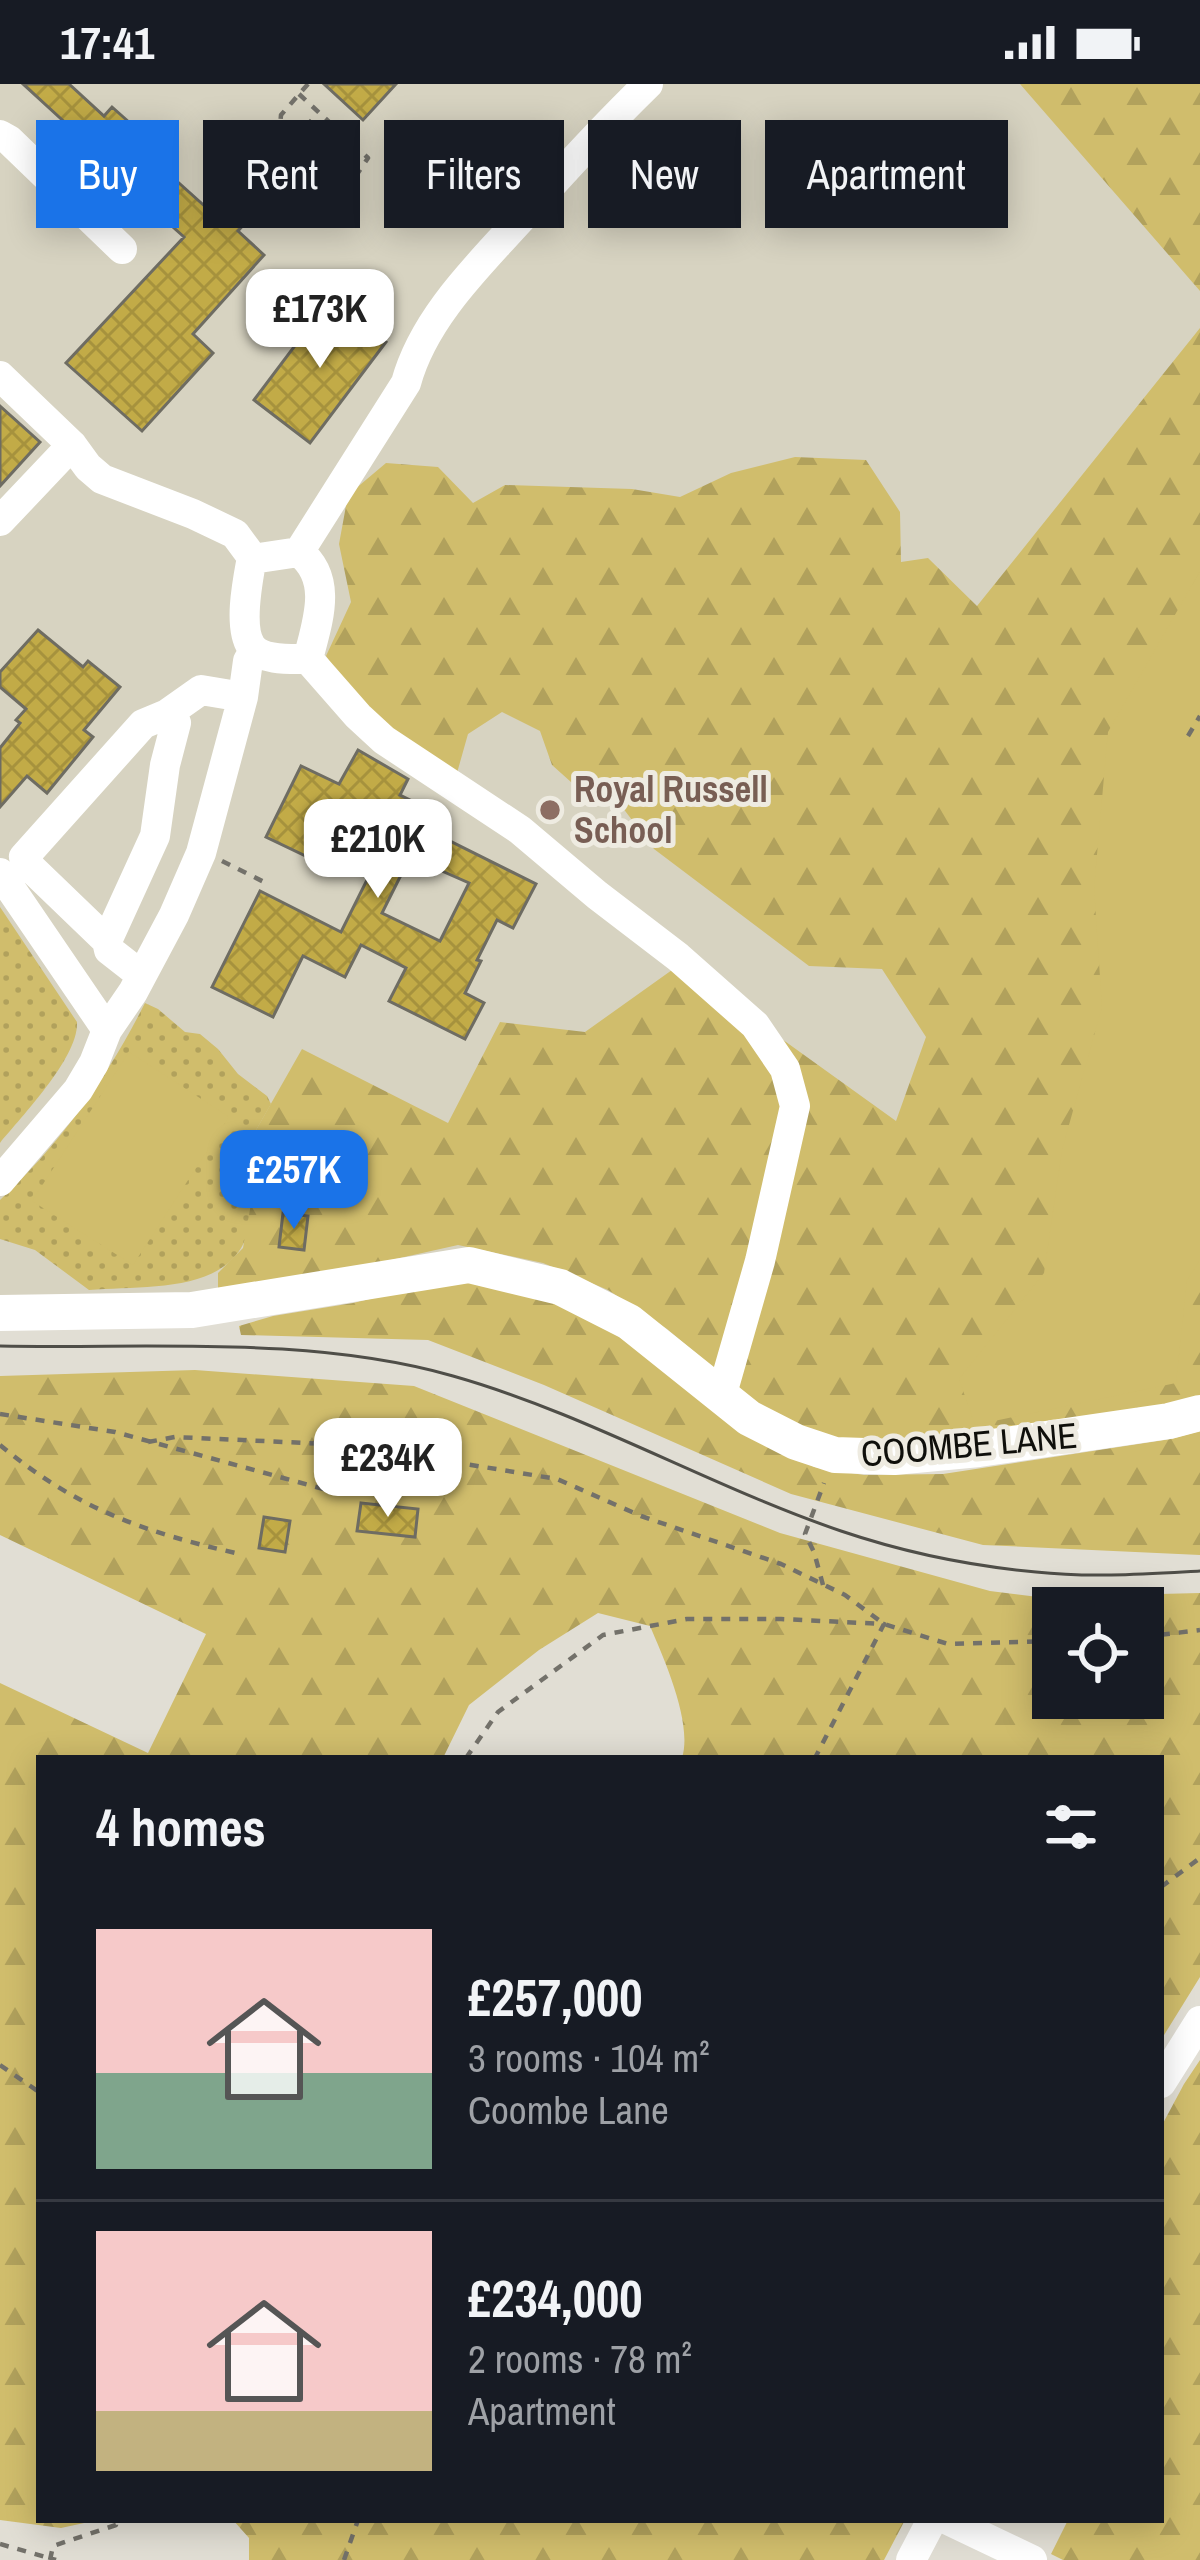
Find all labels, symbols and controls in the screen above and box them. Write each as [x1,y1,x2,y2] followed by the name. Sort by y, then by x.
[60,12,154,73] text: 17:41
[36,120,179,228] chip: Buy
[203,120,360,228] chip: Rent
[384,120,564,228] chip: Filters
[588,120,741,228] chip: New
[765,120,1008,228] chip: Apartment
[236,269,404,371] pin: £173K
[273,282,367,334] text: £173K
[574,765,768,854] place label: Royal Russell School
[537,797,563,823] marker: Royal Russell School
[294,799,462,901] pin: £210K
[331,812,425,864] text: £210K
[210,1130,378,1232] pin: £257K
[247,1143,341,1195] text: £257K
[859,1411,1079,1477] street label: COOMBE LANE
[304,1418,472,1520] pin: £234K
[341,1431,435,1483] text: £234K
[1032,1587,1164,1719] map controls
[1032,1587,1164,1719] button: locate
[96,1793,266,1862] text: 4 homes
[1038,1794,1104,1860] icon: filters
[468,1963,642,2032] text: £257,000
[192,1977,336,2121] icon: home
[468,2032,710,2084] text: 3 rooms · 104 m²
[468,2084,669,2136] text: Coombe Lane
[468,2264,642,2333] text: £234,000
[192,2279,336,2423] icon: home
[468,2333,692,2385] text: 2 rooms · 78 m²
[468,2385,616,2437] text: Apartment

